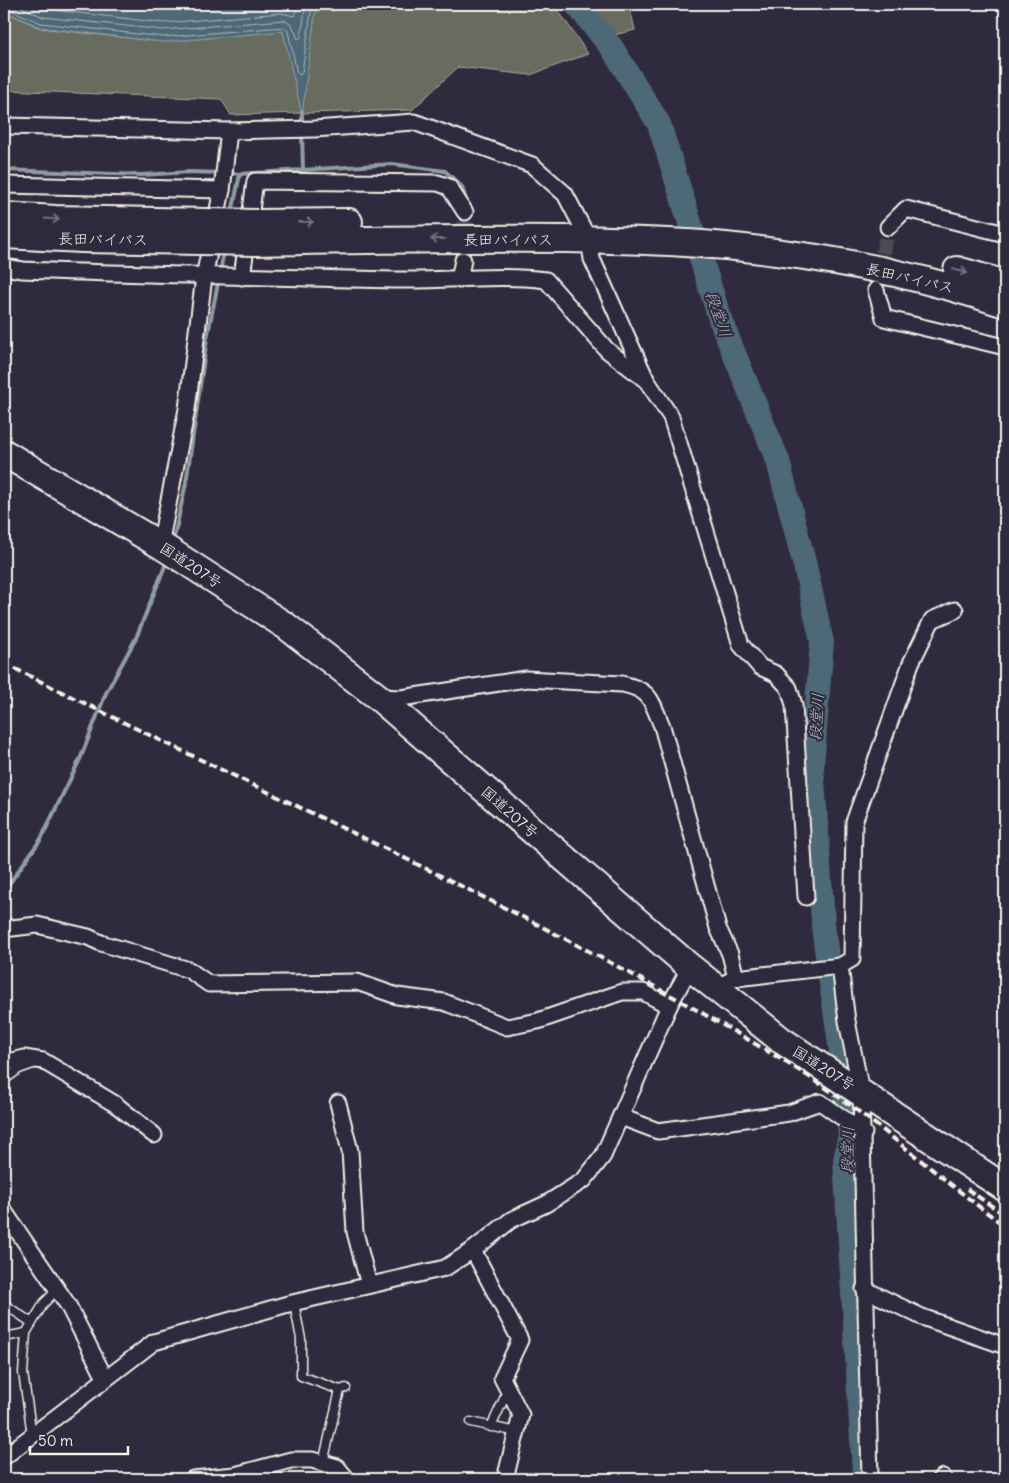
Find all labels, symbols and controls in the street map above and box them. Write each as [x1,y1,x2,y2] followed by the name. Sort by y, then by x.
[44,214,60,223] one-way arrow
[298,217,314,227] one-way arrow
[58,229,148,249] street label: 長田バイパス
[463,230,553,249] street label: 長田バイパス
[430,234,446,244] one-way arrow
[864,259,956,297] street label: 長田バイパス
[952,267,968,276] one-way arrow
[702,288,736,340] water label: 段堂川
[156,538,226,592] street label: 国道207号
[804,692,828,742] water label: 段堂川
[477,782,543,842] street label: 国道207号
[789,1041,859,1095] street label: 国道207号
[837,1126,857,1174] water label: 段堂川
[30,1423,128,1455] scale bar
[38,1431,73,1450] text: 50 m

